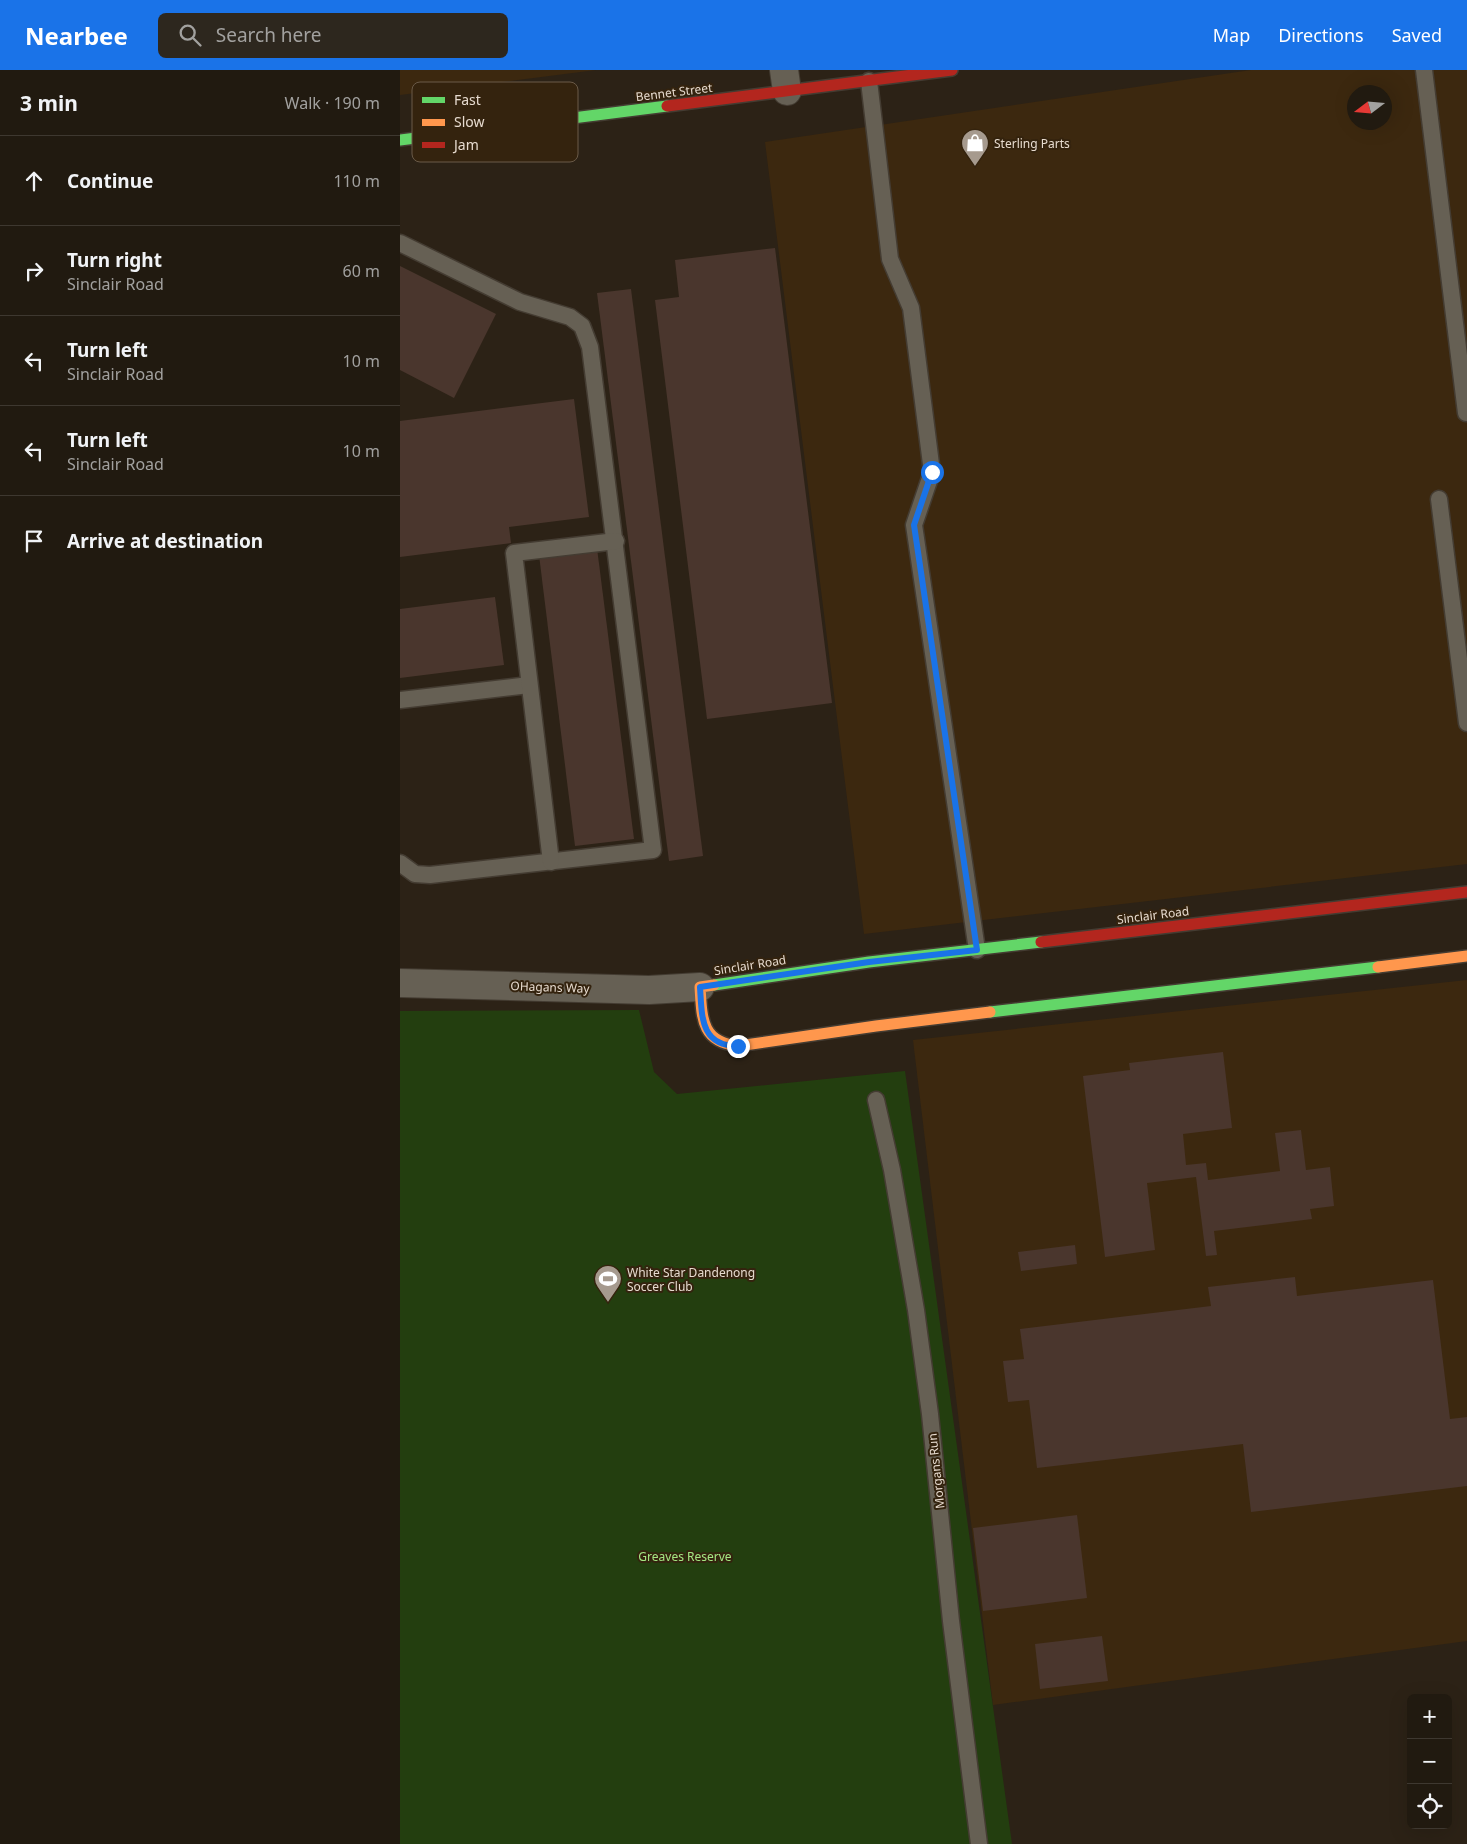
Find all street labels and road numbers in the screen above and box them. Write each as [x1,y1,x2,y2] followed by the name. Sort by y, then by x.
[635,79,714,105] street label: Bennet Street
[1116,902,1190,928] street label: Sinclair Road
[713,951,787,979] street label: Sinclair Road
[510,977,591,997] street label: OHagans Way
[924,1432,948,1510] street label: Morgans Run

